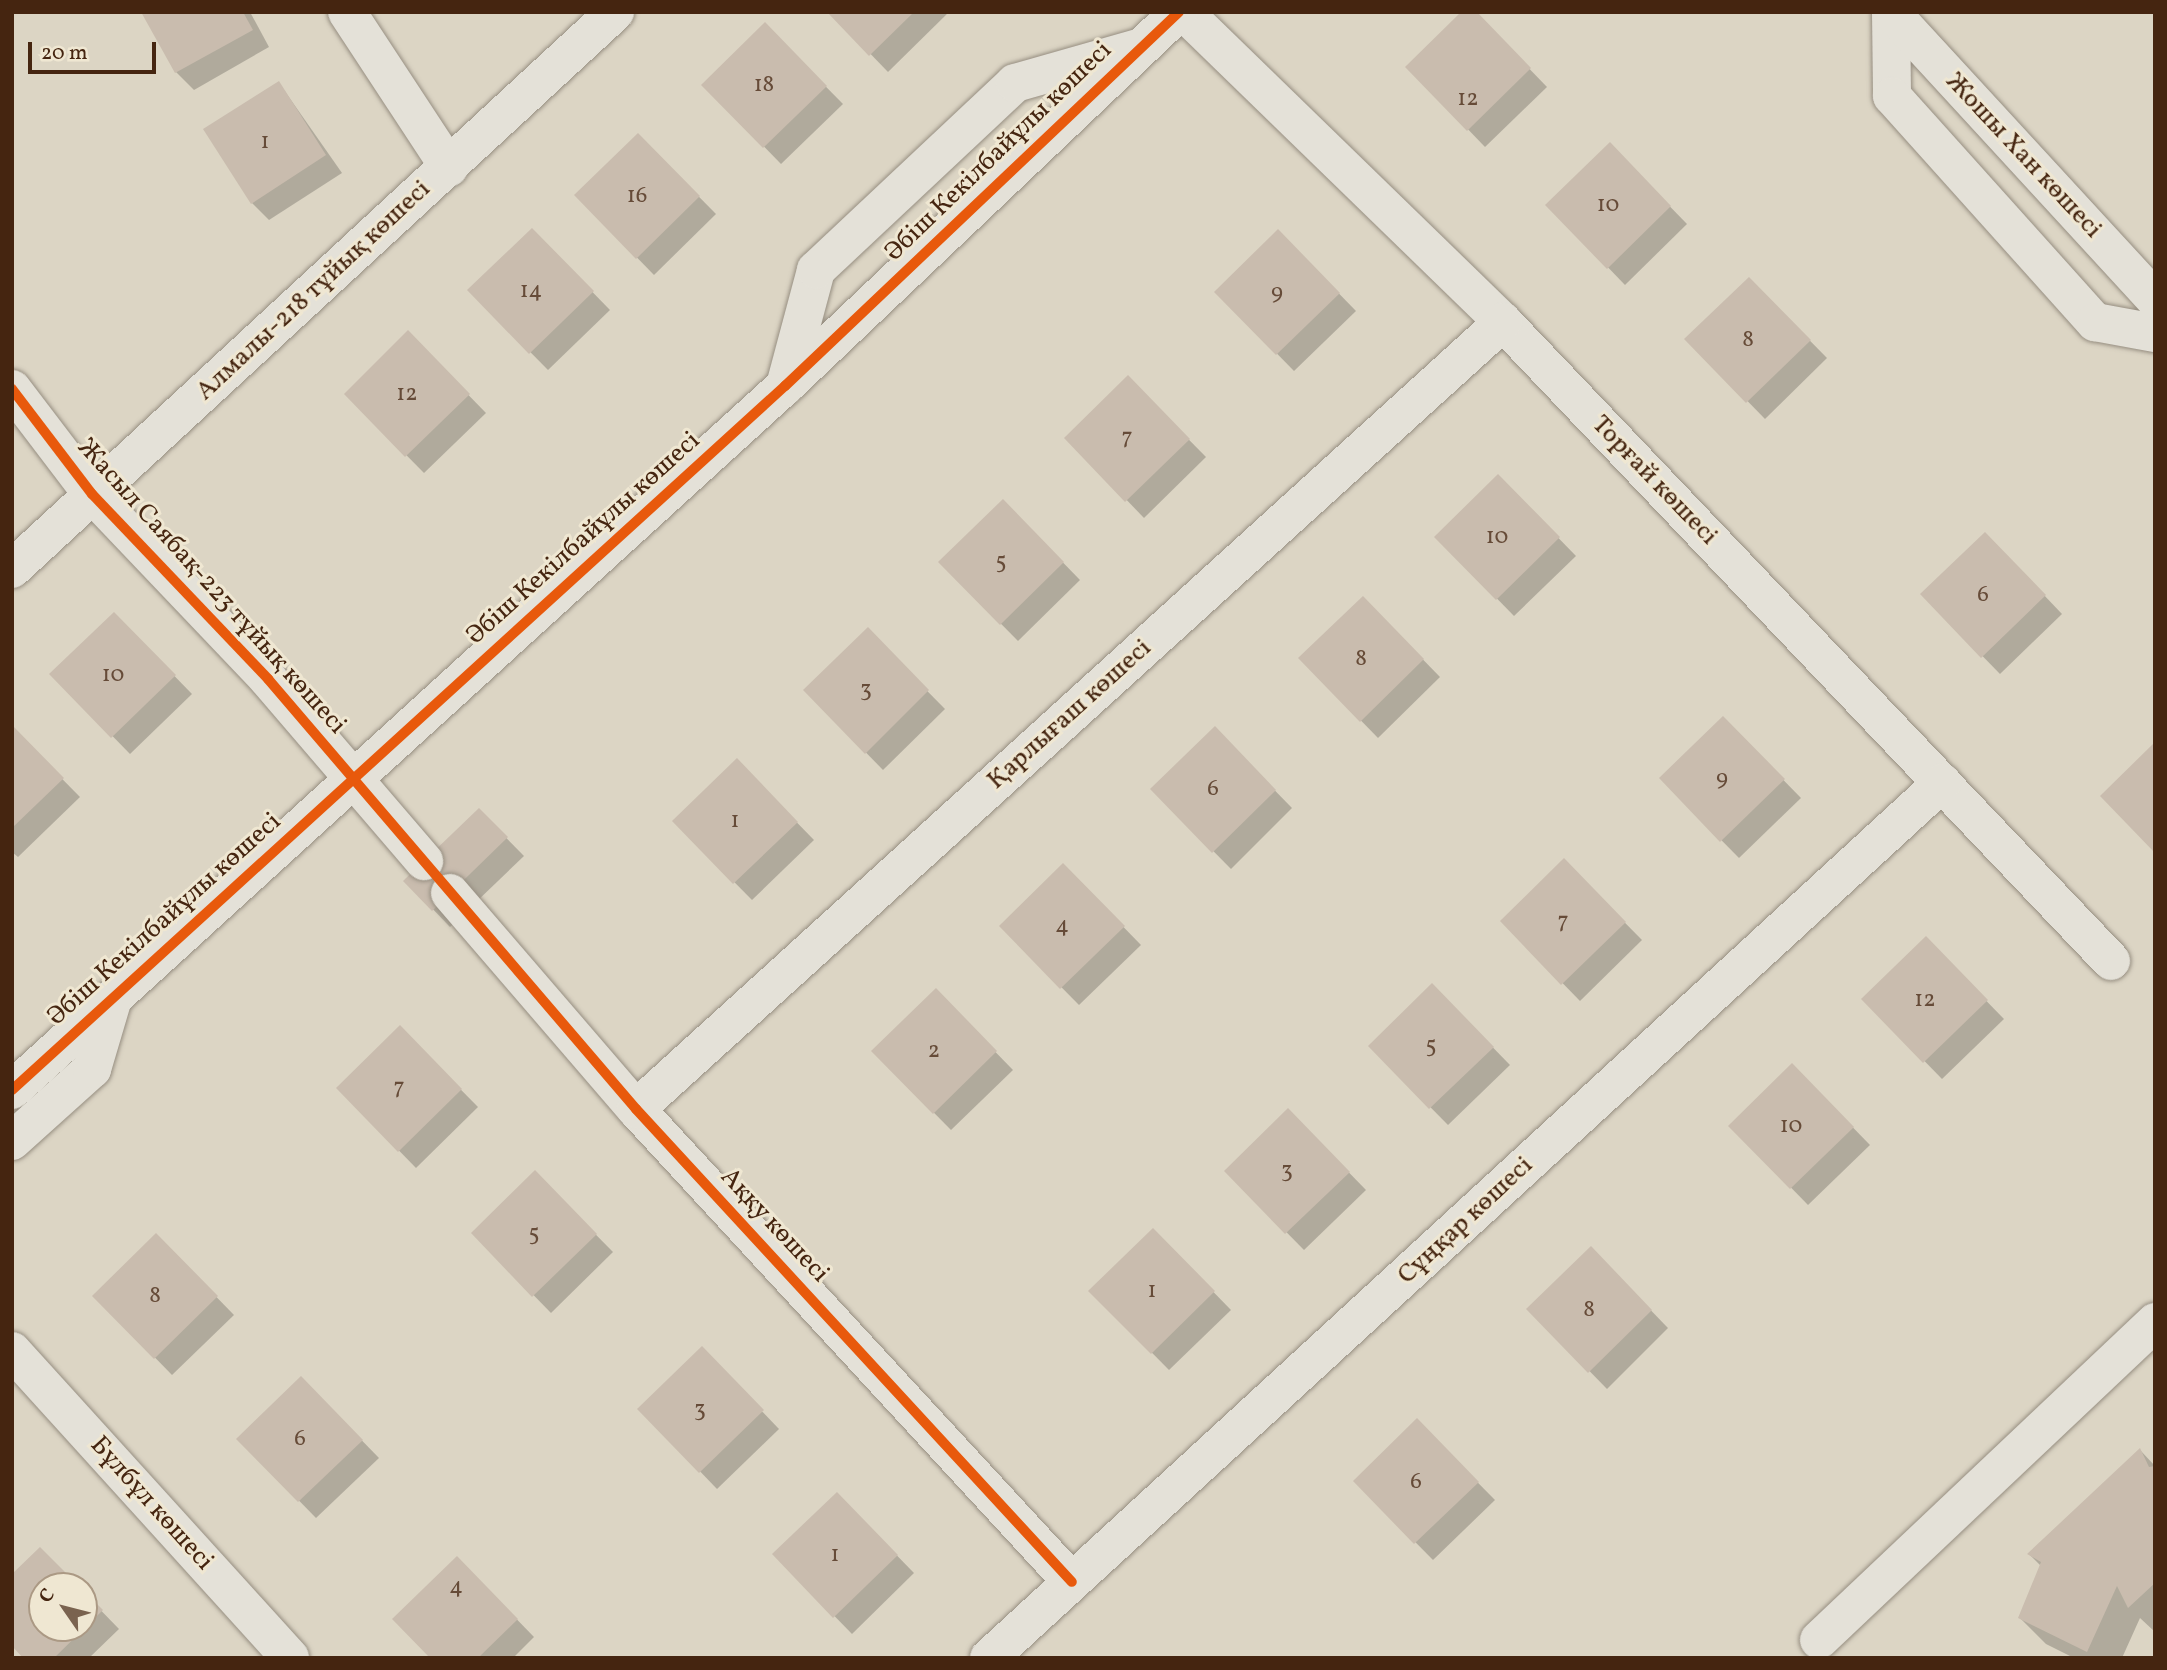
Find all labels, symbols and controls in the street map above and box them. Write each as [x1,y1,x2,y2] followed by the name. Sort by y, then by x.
[32,28,159,72] scale bar
[879,35,1119,269] street label: Әбіш Кекілбайұлы көшесі
[41,39,87,68] text: 20 m
[1938,67,2108,245] street label: Жошы Хан көшесі
[754,71,774,99] house number: 18
[1457,85,1479,113] house number: 12
[261,128,269,156] house number: 1
[190,174,438,408] street label: Алмалы-218 тұйық көшесі
[627,182,647,210] house number: 16
[1597,191,1619,219] house number: 10
[520,277,542,305] house number: 14
[1271,279,1283,307] house number: 9
[1742,326,1754,354] house number: 8
[396,380,418,408] house number: 12
[1584,410,1724,552] street label: Торғай көшесі
[1121,424,1133,452] house number: 7
[461,426,707,652] street label: Әбіш Кекілбайұлы көшесі
[70,432,352,742] street label: Жасыл Саябақ-223 тұйық көшесі
[1486,523,1508,551] house number: 10
[995,548,1007,576] house number: 5
[1977,581,1989,609] house number: 6
[982,633,1158,797] street label: Қарлығаш көшесі
[1355,645,1367,673] house number: 8
[102,661,124,689] house number: 10
[860,676,872,704] house number: 3
[1716,765,1728,793] house number: 9
[1207,775,1219,803] house number: 6
[42,807,288,1033] street label: Әбіш Кекілбайұлы көшесі
[731,807,739,835] house number: 1
[1557,908,1569,936] house number: 7
[1055,912,1069,940] house number: 4
[1914,986,1936,1014] house number: 12
[1425,1032,1437,1060] house number: 5
[928,1037,940,1065] house number: 2
[393,1074,405,1102] house number: 7
[1780,1112,1802,1140] house number: 10
[1392,1150,1540,1292] street label: Сұңқар көшесі
[1281,1157,1293,1185] house number: 3
[713,1162,835,1290] street label: Аққу көшесі
[528,1220,540,1248] house number: 5
[1148,1277,1156,1305] house number: 1
[149,1282,161,1310] house number: 8
[1583,1296,1595,1324] house number: 8
[694,1396,706,1424] house number: 3
[294,1425,306,1453] house number: 6
[83,1431,219,1577] street label: Бұлбұл көшесі
[1410,1468,1422,1496] house number: 6
[831,1541,839,1569] house number: 1
[28,1572,98,1642] north arrow
[449,1573,463,1601] house number: 4
[33,1584,62,1609] text: С

